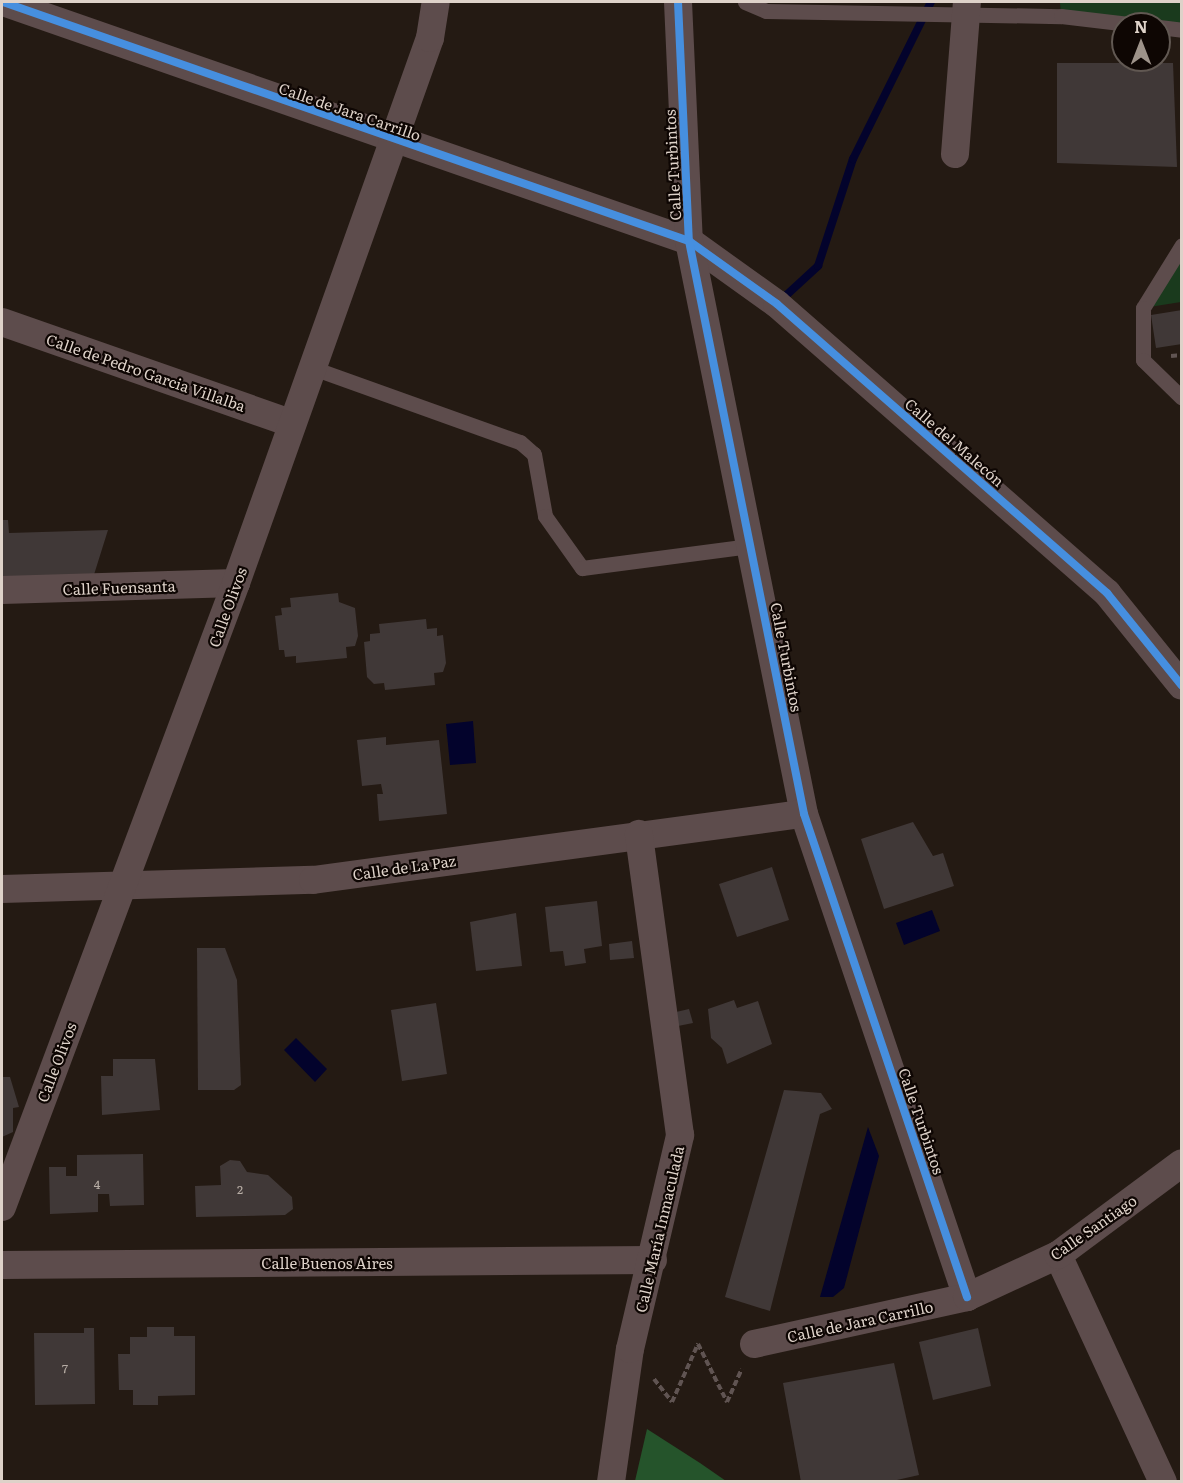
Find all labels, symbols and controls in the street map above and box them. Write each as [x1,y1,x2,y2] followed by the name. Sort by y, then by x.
[1111,12,1171,72] north arrow
[1134,14,1148,38] text: N
[277,78,423,144] street label: Calle de Jara Carrillo
[660,109,684,221] street label: Calle Turbintos
[44,329,248,415] street label: Calle de Pedro Garcia Villalba
[902,394,1008,490] street label: Calle del Malecón
[204,565,250,649] street label: Calle Olivos
[62,576,176,598] street label: Calle Fuensanta
[768,601,806,713] street label: Calle Turbintos
[351,851,457,883] street label: Calle de La Paz
[33,1020,79,1104] street label: Calle Olivos
[895,1066,949,1176] street label: Calle Turbintos
[631,1144,687,1314] street label: Calle María Inmaculada
[94,1178,100,1192] house number: 4
[237,1183,243,1197] house number: 2
[1046,1191,1140,1263] street label: Calle Santiago
[261,1254,393,1272] street label: Calle Buenos Aires
[785,1297,935,1345] street label: Calle de Jara Carrillo
[62,1362,68,1376] house number: 7

